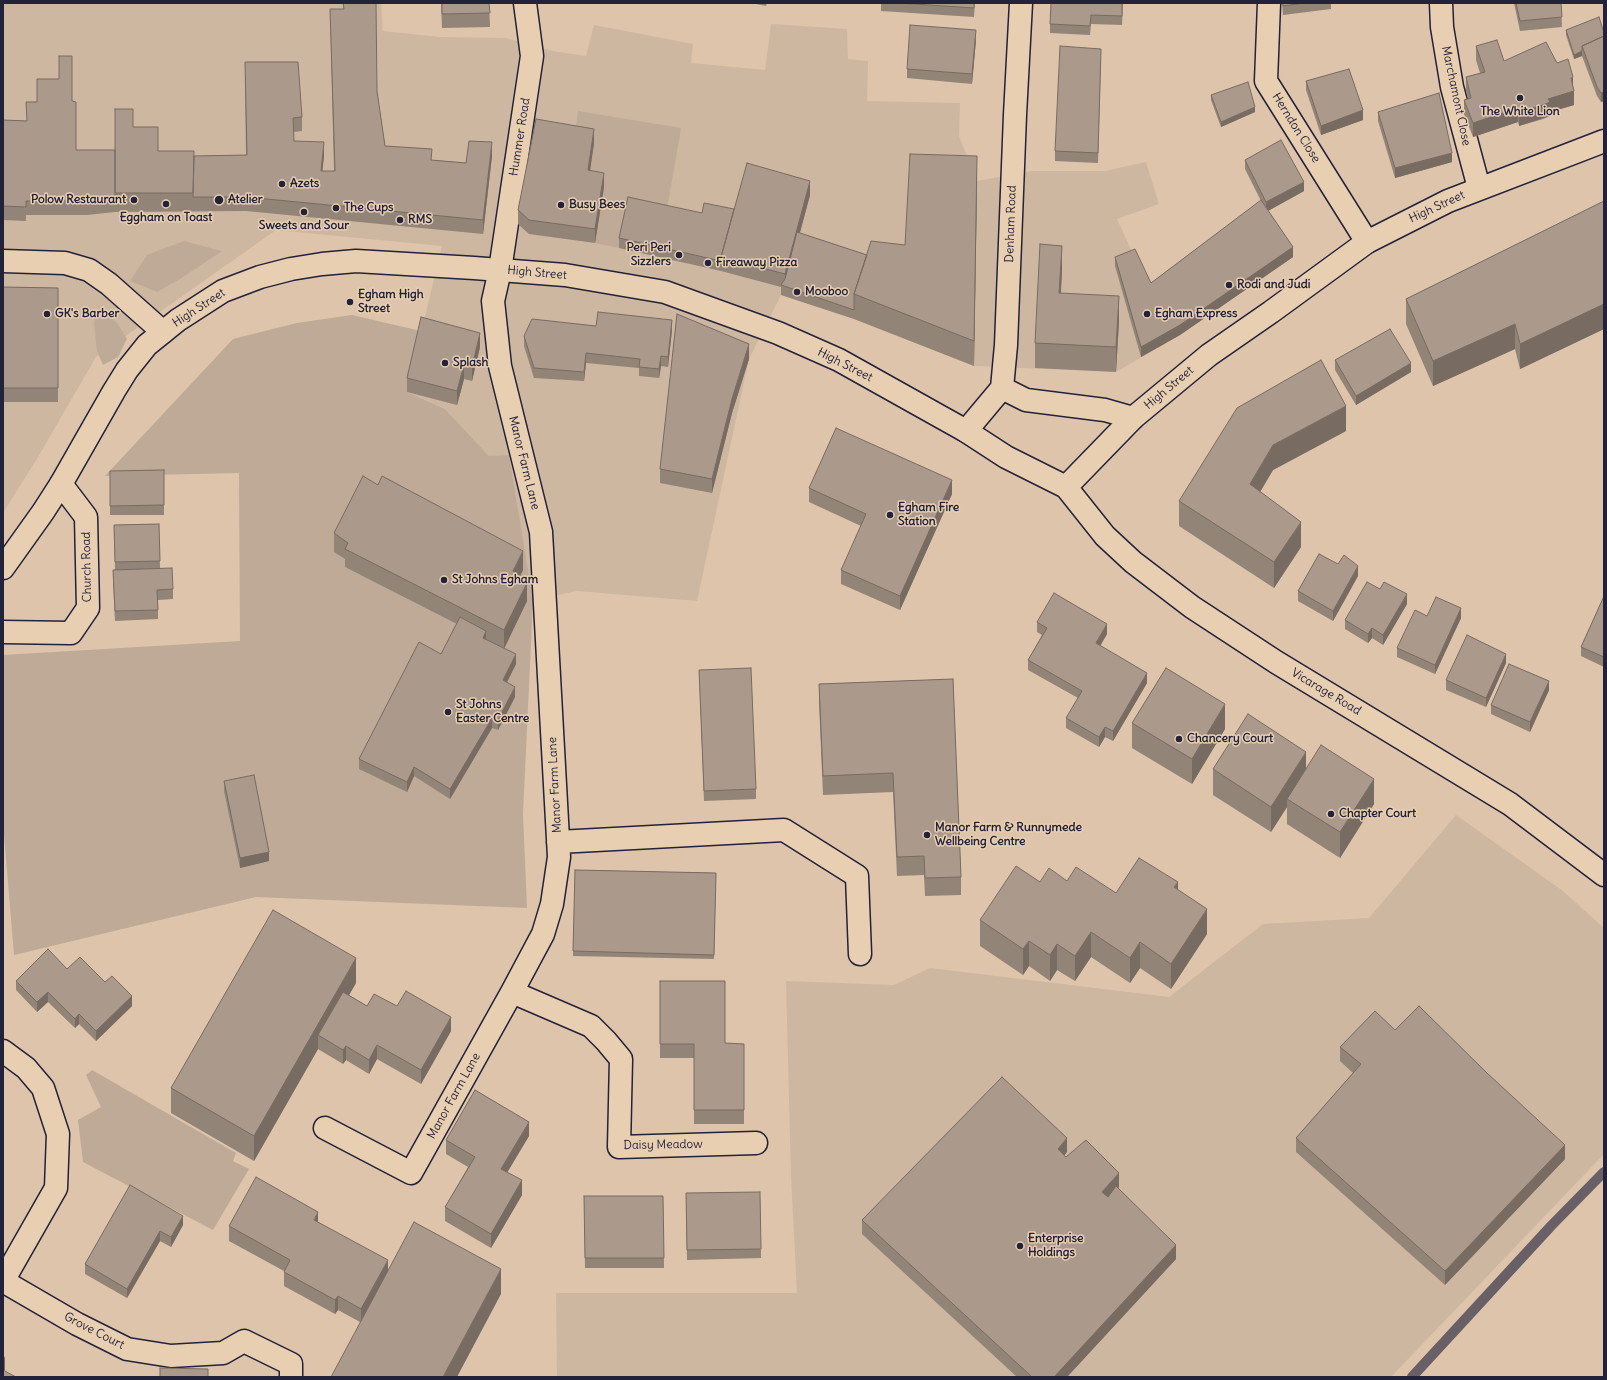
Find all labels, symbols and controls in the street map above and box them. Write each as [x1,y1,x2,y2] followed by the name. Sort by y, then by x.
[1438,45,1474,147] street label: Marchamont Close
[1269,90,1323,166] street label: Herndon Close
[1515,93,1525,103] marker: The White Lion
[507,97,533,177] street label: Hummer Road
[1480,105,1560,119] place label: The White Lion
[290,177,319,191] place label: Azets
[277,179,287,189] marker: Azets
[1002,185,1020,263] street label: Denham Road
[1407,188,1467,226] street label: High Street
[31,193,126,207] place label: Polow Restaurant
[228,193,263,207] place label: Atelier
[213,194,225,206] marker: Atelier
[129,195,139,205] marker: Polow Restaurant
[569,198,625,212] place label: Busy Bees
[161,199,171,209] marker: Eggham on Toast
[556,200,566,210] marker: Busy Bees
[344,201,394,215] place label: The Cups
[331,203,341,213] marker: The Cups
[299,207,309,217] marker: Sweets and Sour
[120,211,212,225] place label: Eggham on Toast
[408,213,432,227] place label: RMS
[395,215,405,225] marker: RMS
[259,219,349,233] place label: Sweets and Sour
[627,241,671,269] place label: Peri Peri Sizzlers
[674,250,684,260] marker: Peri Peri Sizzlers
[716,256,797,270] place label: Fireaway Pizza
[703,258,713,268] marker: Fireaway Pizza
[507,263,567,283] street label: High Street
[1237,278,1310,292] place label: Rodi and Judi
[1224,280,1234,290] marker: Rodi and Judi
[805,285,848,299] place label: Mooboo
[170,286,228,330] street label: High Street
[792,287,802,297] marker: Mooboo
[358,288,424,316] place label: Egham High Street
[345,297,355,307] marker: Egham High Street
[55,307,119,321] place label: GK's Barber
[1155,307,1237,321] place label: Egham Express
[42,309,52,319] marker: GK's Barber
[1142,309,1152,319] marker: Egham Express
[815,345,875,385] street label: High Street
[453,356,488,370] place label: Splash
[440,358,450,368] marker: Splash
[1141,363,1197,413] street label: High Street
[505,415,543,511] street label: Manor Farm Lane
[898,501,959,529] place label: Egham Fire Station
[885,510,895,520] marker: Egham Fire Station
[79,532,95,602] street label: Church Road
[452,573,538,587] place label: St Johns Egham
[439,575,449,585] marker: St Johns Egham
[1289,666,1363,718] street label: Vicarage Road
[456,698,529,726] place label: St Johns Easter Centre
[443,707,453,717] marker: St Johns Easter Centre
[1187,732,1273,746] place label: Chancery Court
[1174,734,1184,744] marker: Chancery Court
[545,737,565,833] street label: Manor Farm Lane
[1339,807,1416,821] place label: Chapter Court
[1326,809,1336,819] marker: Chapter Court
[935,821,1082,849] place label: Manor Farm & Runnymede Wellbeing Centre
[922,830,932,840] marker: Manor Farm & Runnymede Wellbeing Centre
[424,1051,484,1141] street label: Manor Farm Lane
[623,1137,703,1153] street label: Daisy Meadow
[1028,1232,1083,1260] place label: Enterprise Holdings
[1015,1241,1025,1251] marker: Enterprise Holdings
[61,1310,127,1352] street label: Grove Court

